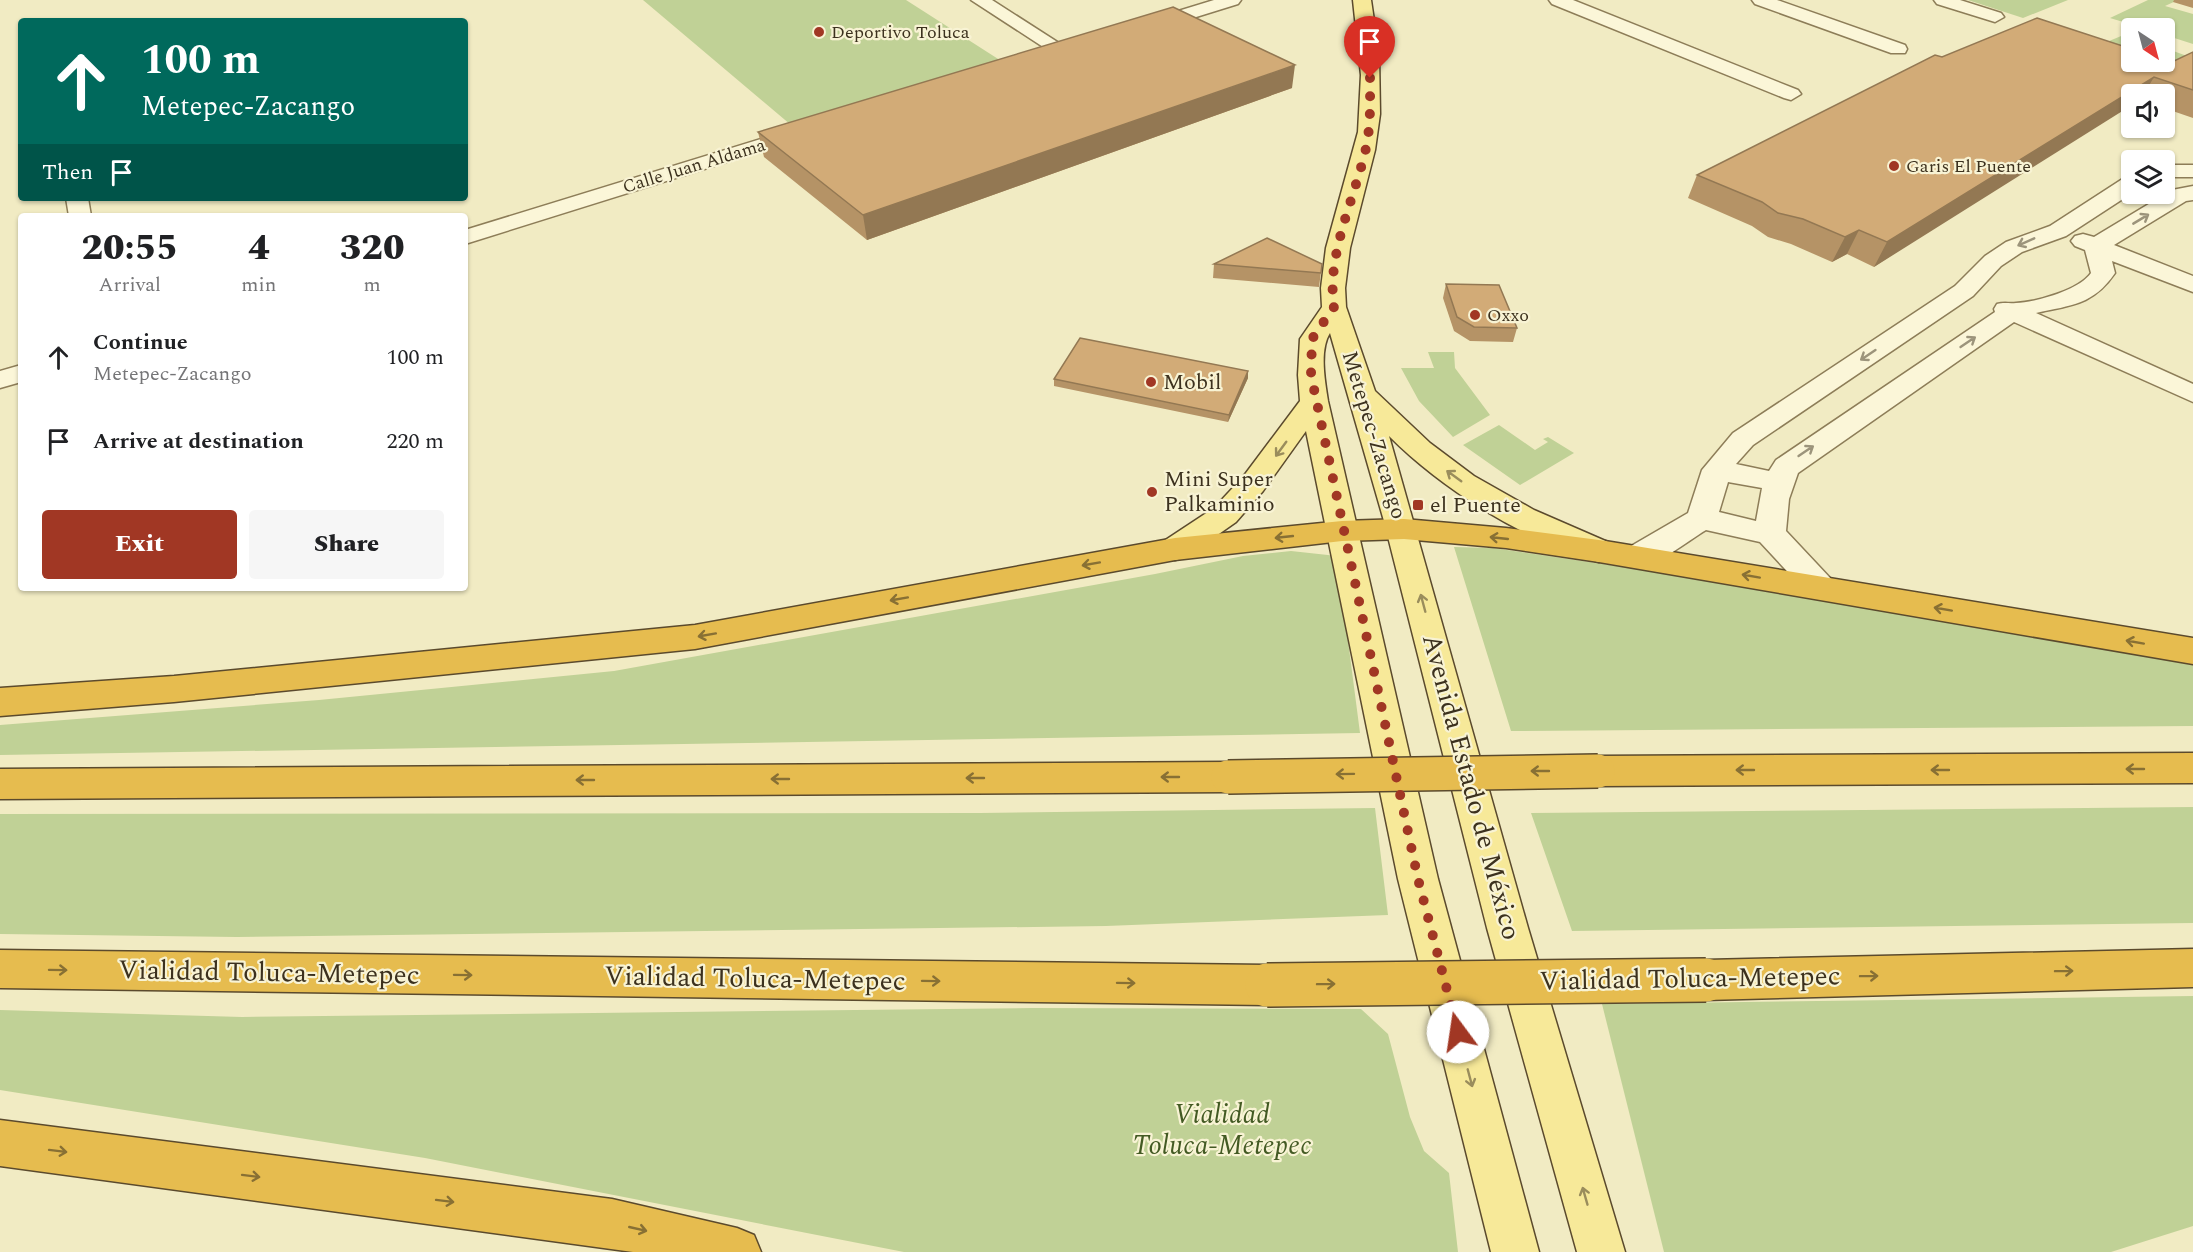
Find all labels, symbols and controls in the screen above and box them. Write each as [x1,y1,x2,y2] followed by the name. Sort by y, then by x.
[1344,16,1395,78] pin
[2121,18,2175,72] north arrow
[2121,18,2175,204] map controls
[831,19,970,46] place label: Deportivo Toluca
[812,25,826,39] marker: Deportivo Toluca
[1353,25,1386,58] icon: arrive
[141,29,260,92] text: 100 m
[42,42,120,120] icon: ahead
[2121,84,2175,138] button: sound
[141,86,355,128] text: Metepec-Zacango
[619,131,769,201] street label: Calle Juan Aldama
[2121,150,2175,204] button: layers
[1906,153,2031,180] place label: Garis El Puente
[42,156,93,189] text: Then
[105,156,138,189] icon: arrive
[1887,159,1901,173] marker: Garis El Puente
[2132,212,2149,224] one-way arrow
[81,221,178,276] text: 20:55
[248,221,270,276] text: 4
[340,221,405,276] text: 320
[2018,237,2036,248] one-way arrow
[99,270,161,300] text: Arrival
[241,270,276,300] text: min
[364,270,381,300] text: m
[1487,302,1529,329] place label: Oxxo
[1468,308,1482,322] marker: Oxxo
[93,326,188,359] text: Continue
[1959,335,1976,348] one-way arrow
[42,341,75,374] icon: ahead
[387,341,444,374] text: 100 m
[1333,347,1415,523] street label: Metepec-Zacango
[1861,349,1877,361] one-way arrow
[93,359,252,389] text: Metepec-Zacango
[1163,366,1222,399] place label: Mobil
[1144,375,1158,389] marker: Mobil
[42,425,75,458] icon: arrive
[93,425,304,458] text: Arrive at destination
[387,425,444,458] text: 220 m
[1274,440,1287,456] one-way arrow
[1798,445,1814,457] one-way arrow
[1164,463,1275,521] place label: Mini Super Palkaminio
[1446,470,1462,482] one-way arrow
[1145,485,1159,499] marker: Mini Super Palkaminio
[1430,489,1521,522] place label: el Puente
[1411,498,1425,512] marker: el Puente
[42,510,237,579] button: Exit
[249,510,444,579] button: Share
[1274,532,1294,543] one-way arrow
[1490,532,1510,543] one-way arrow
[1082,559,1101,570] one-way arrow
[1741,571,1761,582] one-way arrow
[1416,593,1428,612] one-way arrow
[890,594,909,605] one-way arrow
[1934,603,1953,614] one-way arrow
[1410,629,1532,945] street label: Avenida Estado de México
[698,630,718,641] one-way arrow
[2126,636,2146,647] one-way arrow
[2125,763,2145,775] one-way arrow
[1930,764,1950,775] one-way arrow
[1530,765,1550,777] one-way arrow
[1735,765,1755,776] one-way arrow
[1335,768,1355,780] one-way arrow
[1160,771,1180,783] one-way arrow
[965,772,985,784] one-way arrow
[770,773,790,785] one-way arrow
[575,775,595,786] one-way arrow
[118,949,420,997] street label: Vialidad Toluca-Metepec
[604,955,906,1003] street label: Vialidad Toluca-Metepec
[1539,955,1841,1003] street label: Vialidad Toluca-Metepec
[48,964,68,976] one-way arrow
[2054,965,2074,977] one-way arrow
[453,969,473,981] one-way arrow
[1859,970,1879,981] one-way arrow
[921,975,941,987] one-way arrow
[1116,977,1136,989] one-way arrow
[1315,978,1335,990] one-way arrow
[1426,1000,1490,1064] position arrow
[1464,1068,1476,1087] one-way arrow
[1133,1094,1311,1167] park label: Vialidad Toluca-Metepec
[48,1145,67,1156] one-way arrow
[241,1171,261,1182] one-way arrow
[1578,1187,1590,1206] one-way arrow
[434,1196,454,1207] one-way arrow
[628,1223,647,1235] one-way arrow

